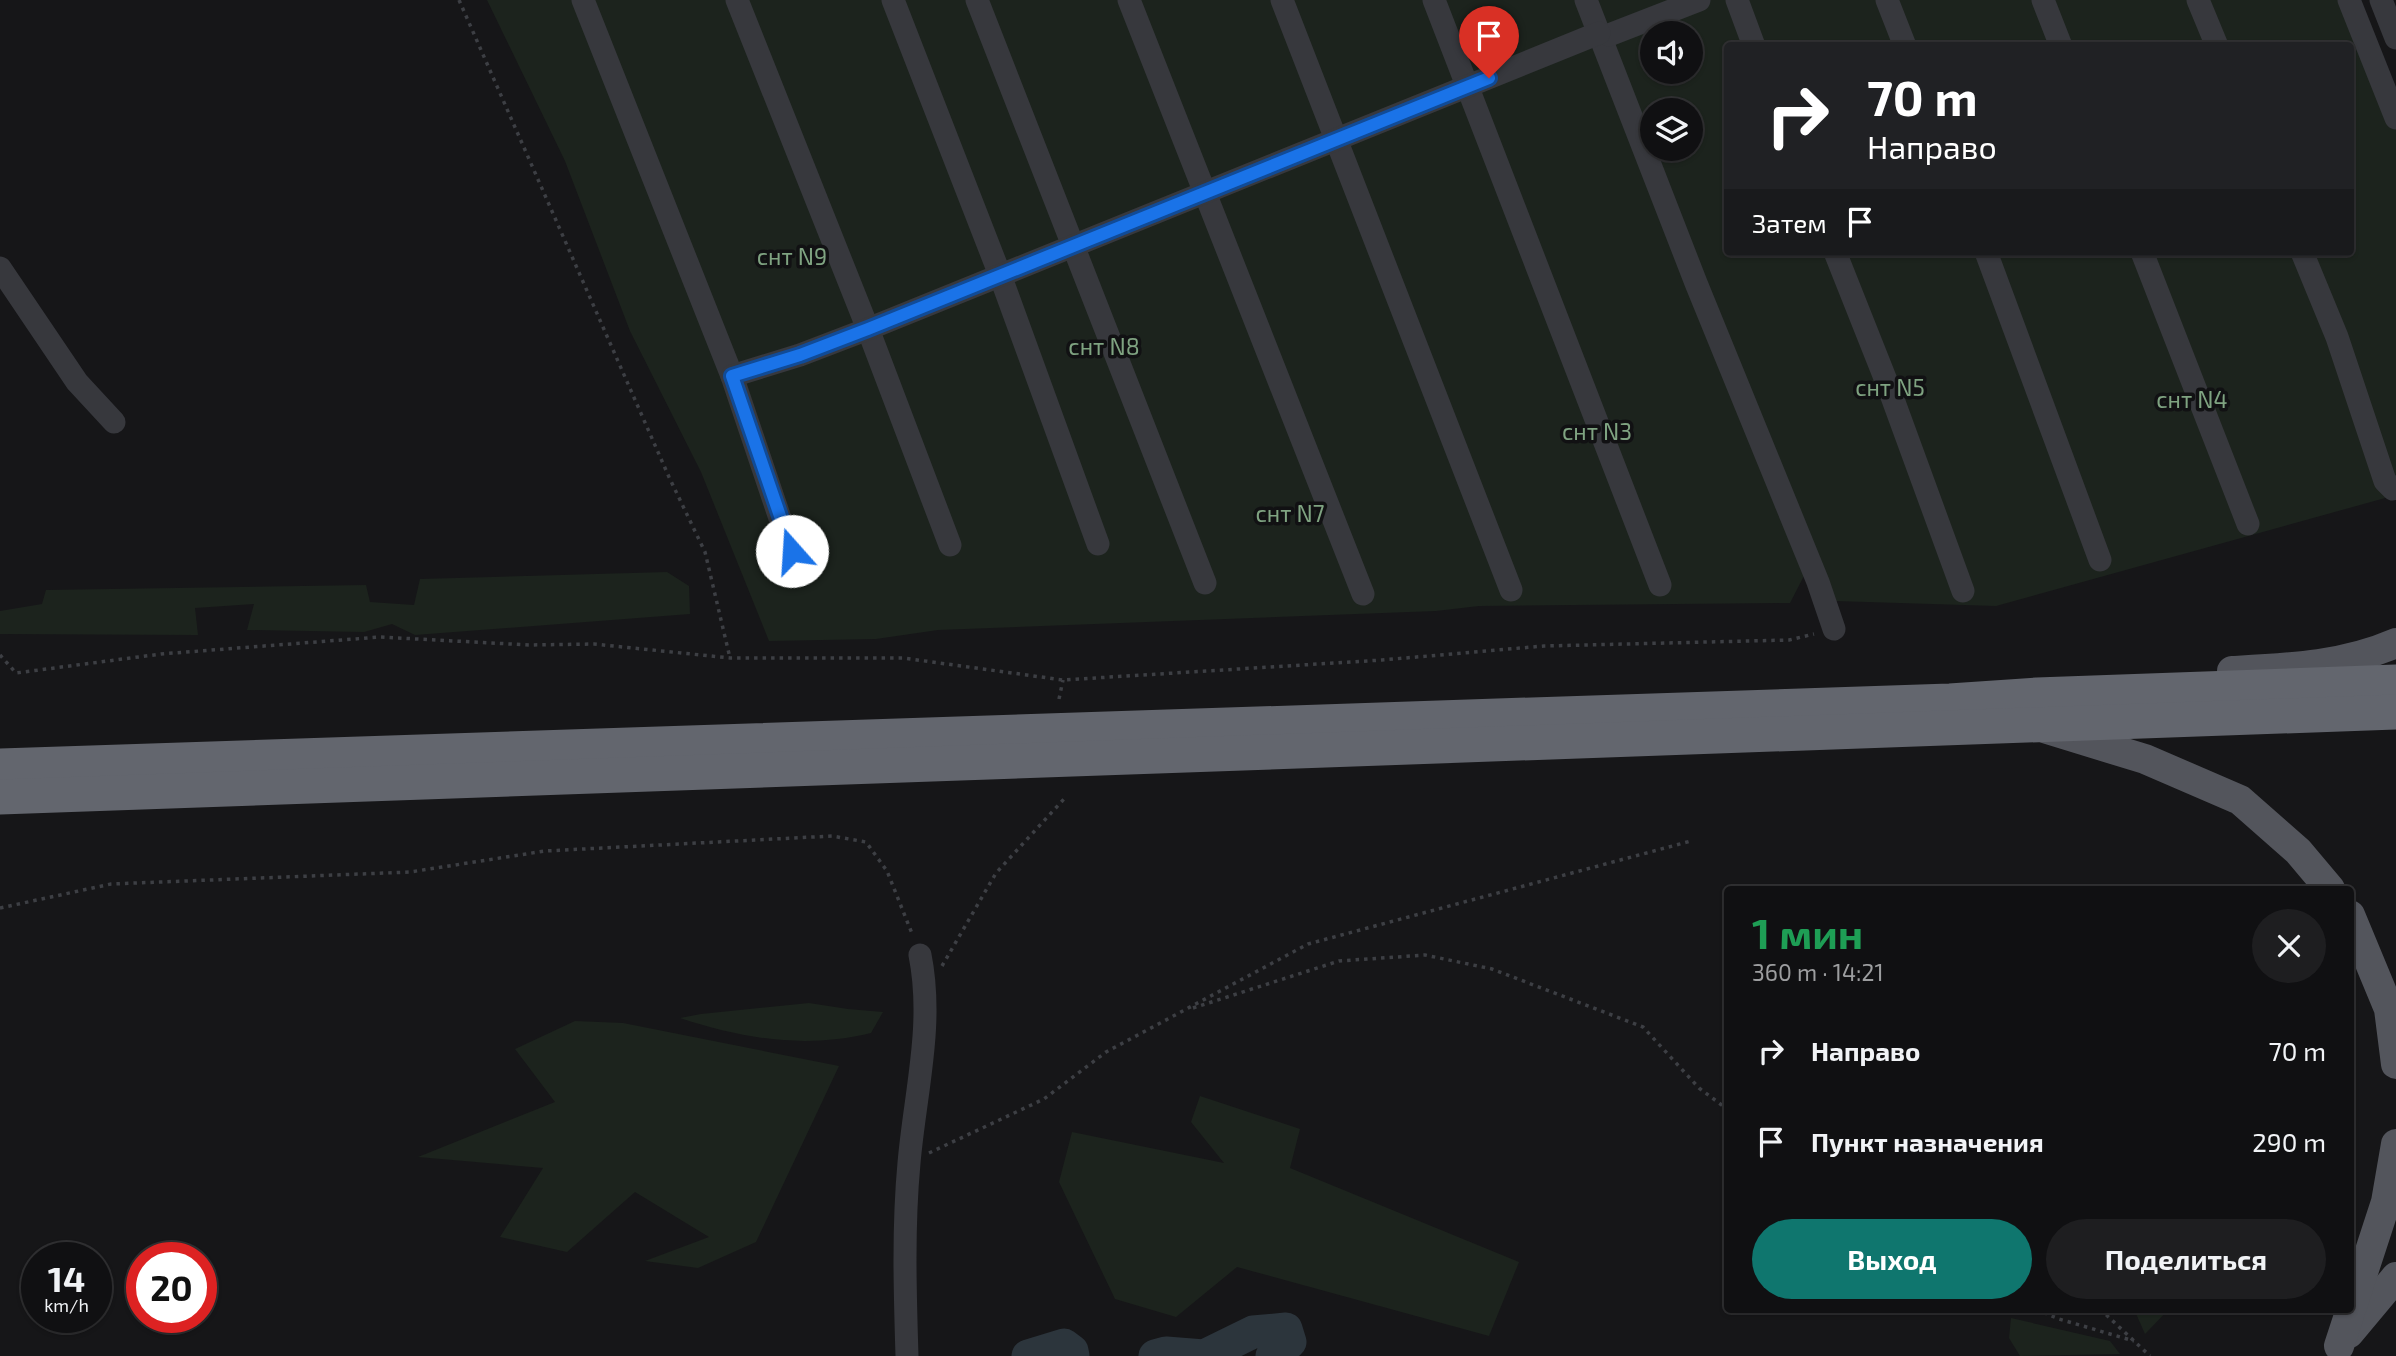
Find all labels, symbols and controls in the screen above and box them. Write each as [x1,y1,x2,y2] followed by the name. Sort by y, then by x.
[1459,6,1519,78] pin
[1470,17,1508,55] icon: arrive
[1640,21,1703,161] map controls
[1640,21,1703,84] button: sound
[1867,67,1978,126] text: 70 m
[1752,70,1843,161] icon: right
[1640,98,1703,161] button: layers
[1867,127,1997,165] text: Направо
[1841,203,1879,241] icon: arrive
[1752,207,1827,238] text: Затем
[757,242,827,270] park label: снт N9
[1068,332,1140,360] park label: снт N8
[1855,373,1925,401] park label: снт N5
[2156,385,2228,413] park label: снт N4
[1562,417,1632,445] park label: снт N3
[1255,499,1325,527] park label: снт N7
[755,514,829,588] position arrow
[1752,907,1863,957] text: 1 мин
[2252,909,2326,983] button: close
[1752,958,1884,986] text: 360 m · 14:21
[1752,1032,1790,1070] icon: right
[1811,1035,1920,1066] text: Направо
[2268,1035,2326,1066] text: 70 m
[1752,1123,1790,1161] icon: arrive
[1811,1126,2044,1157] text: Пункт назначения
[2252,1126,2326,1157] text: 290 m
[1752,1219,2032,1299] button: Выход
[2046,1219,2326,1299] button: Поделиться
[126,1242,217,1333] speed limit sign: 20
[48,1257,85,1299] text: 14
[44,1294,89,1316] text: km/h

